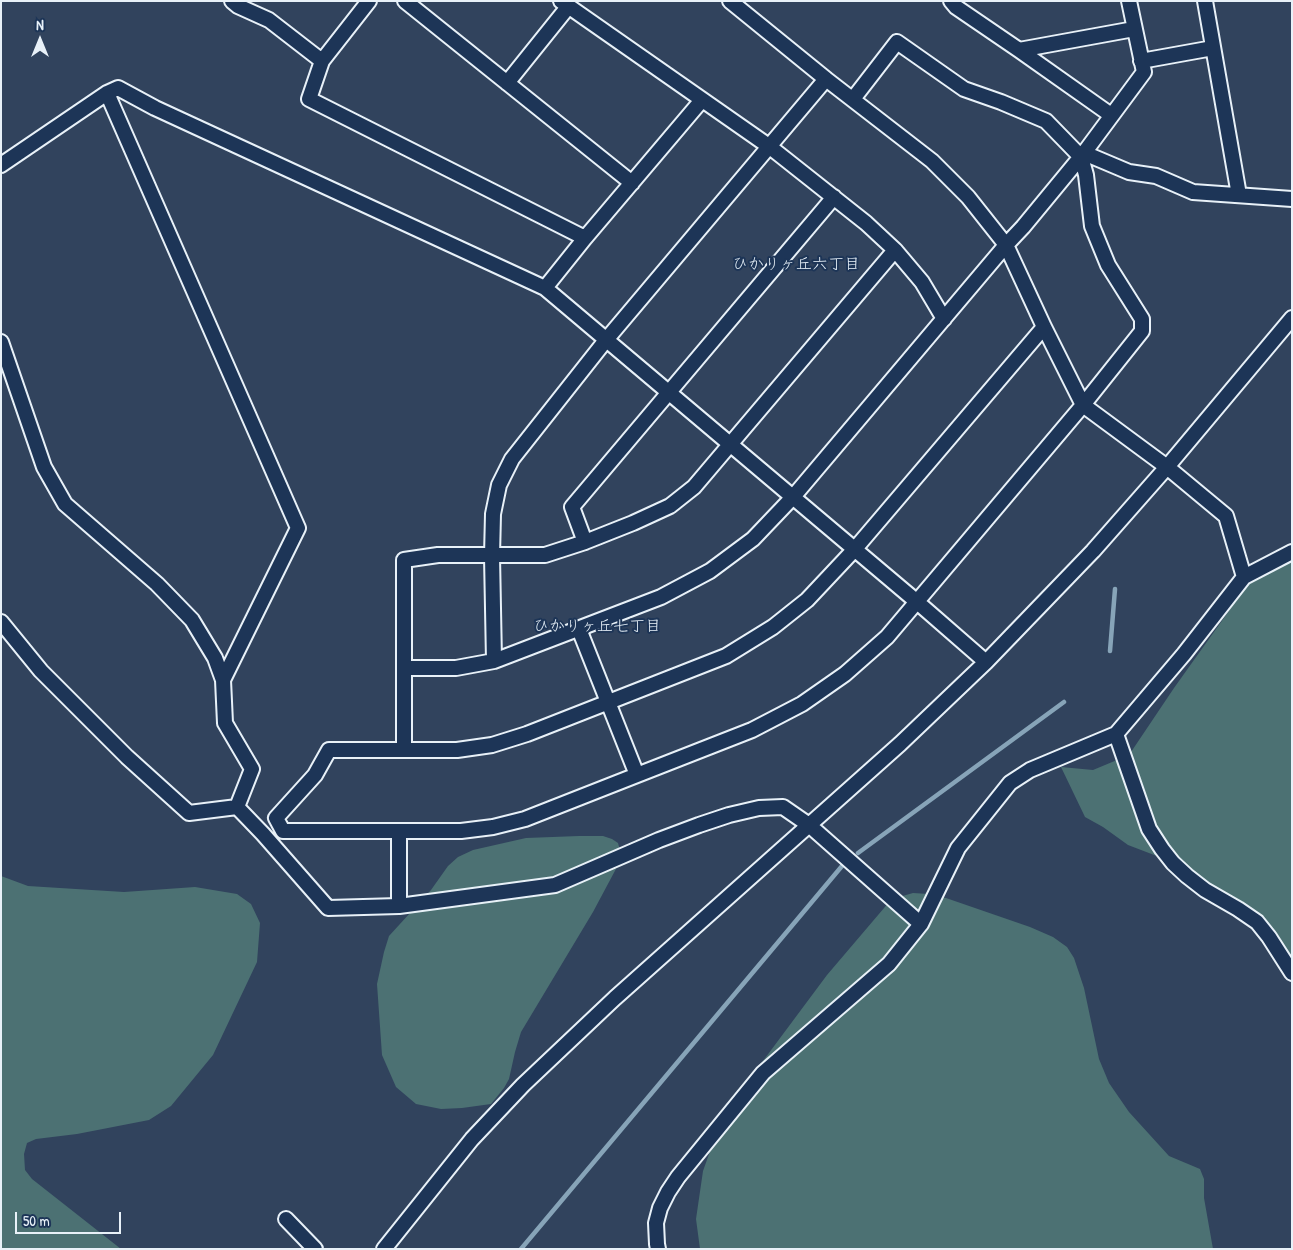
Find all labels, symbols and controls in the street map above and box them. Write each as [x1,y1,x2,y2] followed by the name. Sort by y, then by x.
[15,15,65,65] north arrow
[36,15,44,34] text: N
[732,255,860,275] district label: ひかりヶ丘六丁目
[533,617,661,637] district label: ひかりヶ丘七丁目
[18,1202,124,1234] scale bar
[23,1210,50,1231] text: 50 m

